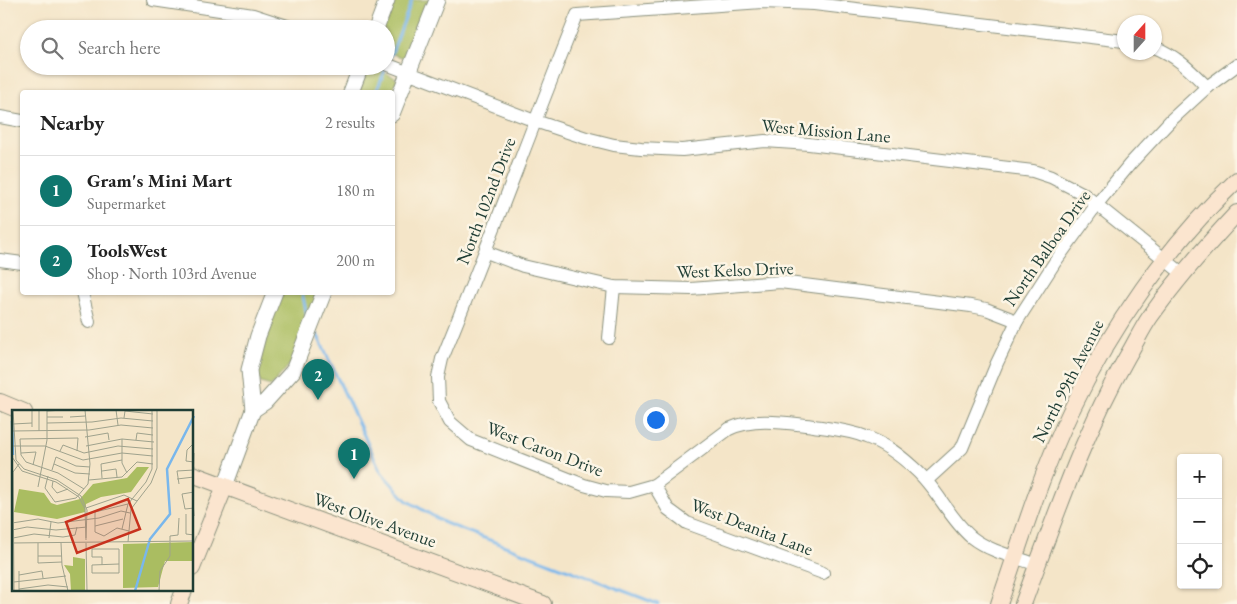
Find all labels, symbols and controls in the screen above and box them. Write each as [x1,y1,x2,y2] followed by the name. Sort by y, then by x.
[1117,15,1162,60] north arrow
[20,20,395,75] search box
[38,34,66,62] icon: search
[78,35,160,60] text: Search here
[40,109,104,136] text: Nearby
[325,112,375,133] text: 2 results
[760,113,892,148] street label: West Mission Lane
[451,134,520,268] street label: North 102nd Drive
[87,168,232,193] text: Gram's Mini Mart
[52,180,60,201] text: 1
[336,180,375,201] text: 180 m
[998,185,1095,310] street label: North Balboa Drive
[87,193,166,214] text: Supermarket
[87,238,167,263] text: ToolsWest
[52,250,60,271] text: 2
[336,250,375,271] text: 200 m
[676,256,794,283] street label: West Kelso Drive
[87,263,257,284] text: Shop · North 103rd Avenue
[1027,315,1108,446] street label: North 99th Avenue
[302,359,334,400] pin: 2
[643,407,669,433] your location
[12,410,194,592] inset map
[484,416,607,481] street label: West Caron Drive
[338,438,370,479] pin: 1
[1177,454,1222,589] map controls
[1177,454,1222,499] button: +
[311,487,440,552] street label: West Olive Avenue
[688,493,817,560] street label: West Deanita Lane
[1177,499,1222,544] button: −
[1177,544,1222,589] button: locate

